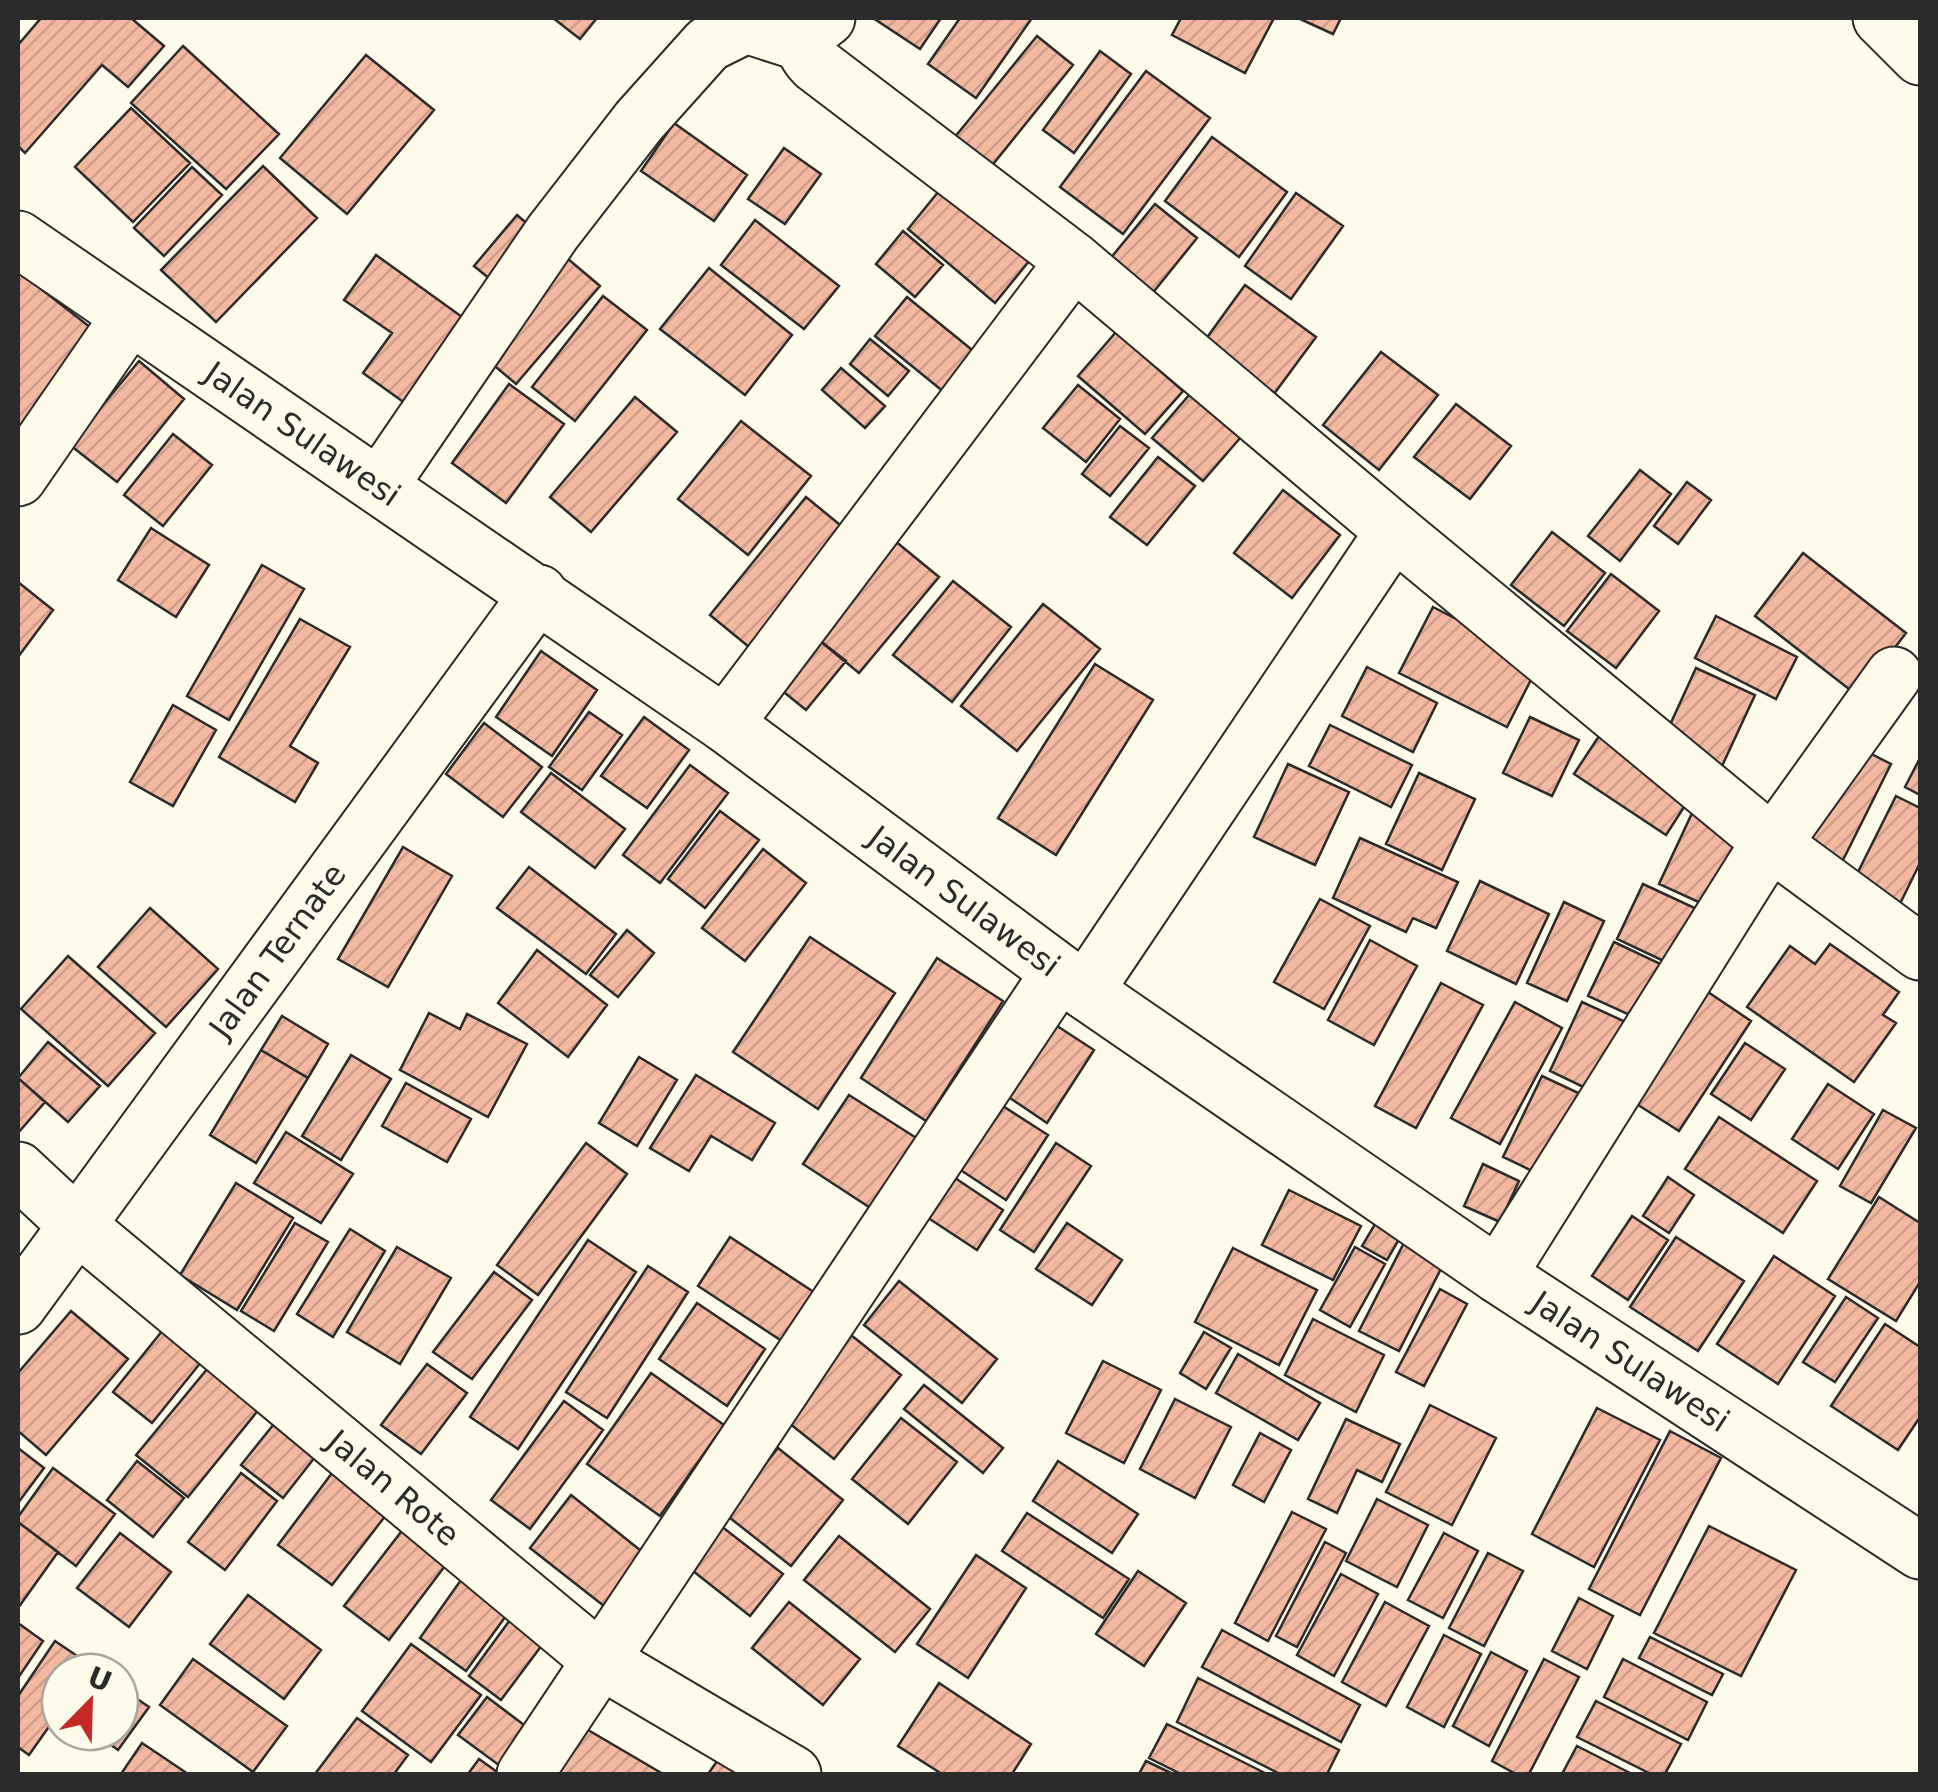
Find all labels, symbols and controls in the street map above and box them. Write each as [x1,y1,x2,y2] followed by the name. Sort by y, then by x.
[196,353,407,514] street label: Jalan Sulawesi
[859,817,1067,985] street label: Jalan Sulawesi
[200,856,354,1047] street label: Jalan Ternate
[1523,1282,1736,1440] street label: Jalan Sulawesi
[318,1421,467,1554] street label: Jalan Rote
[40,1652,140,1752] north arrow
[83,1660,116,1699] text: U

